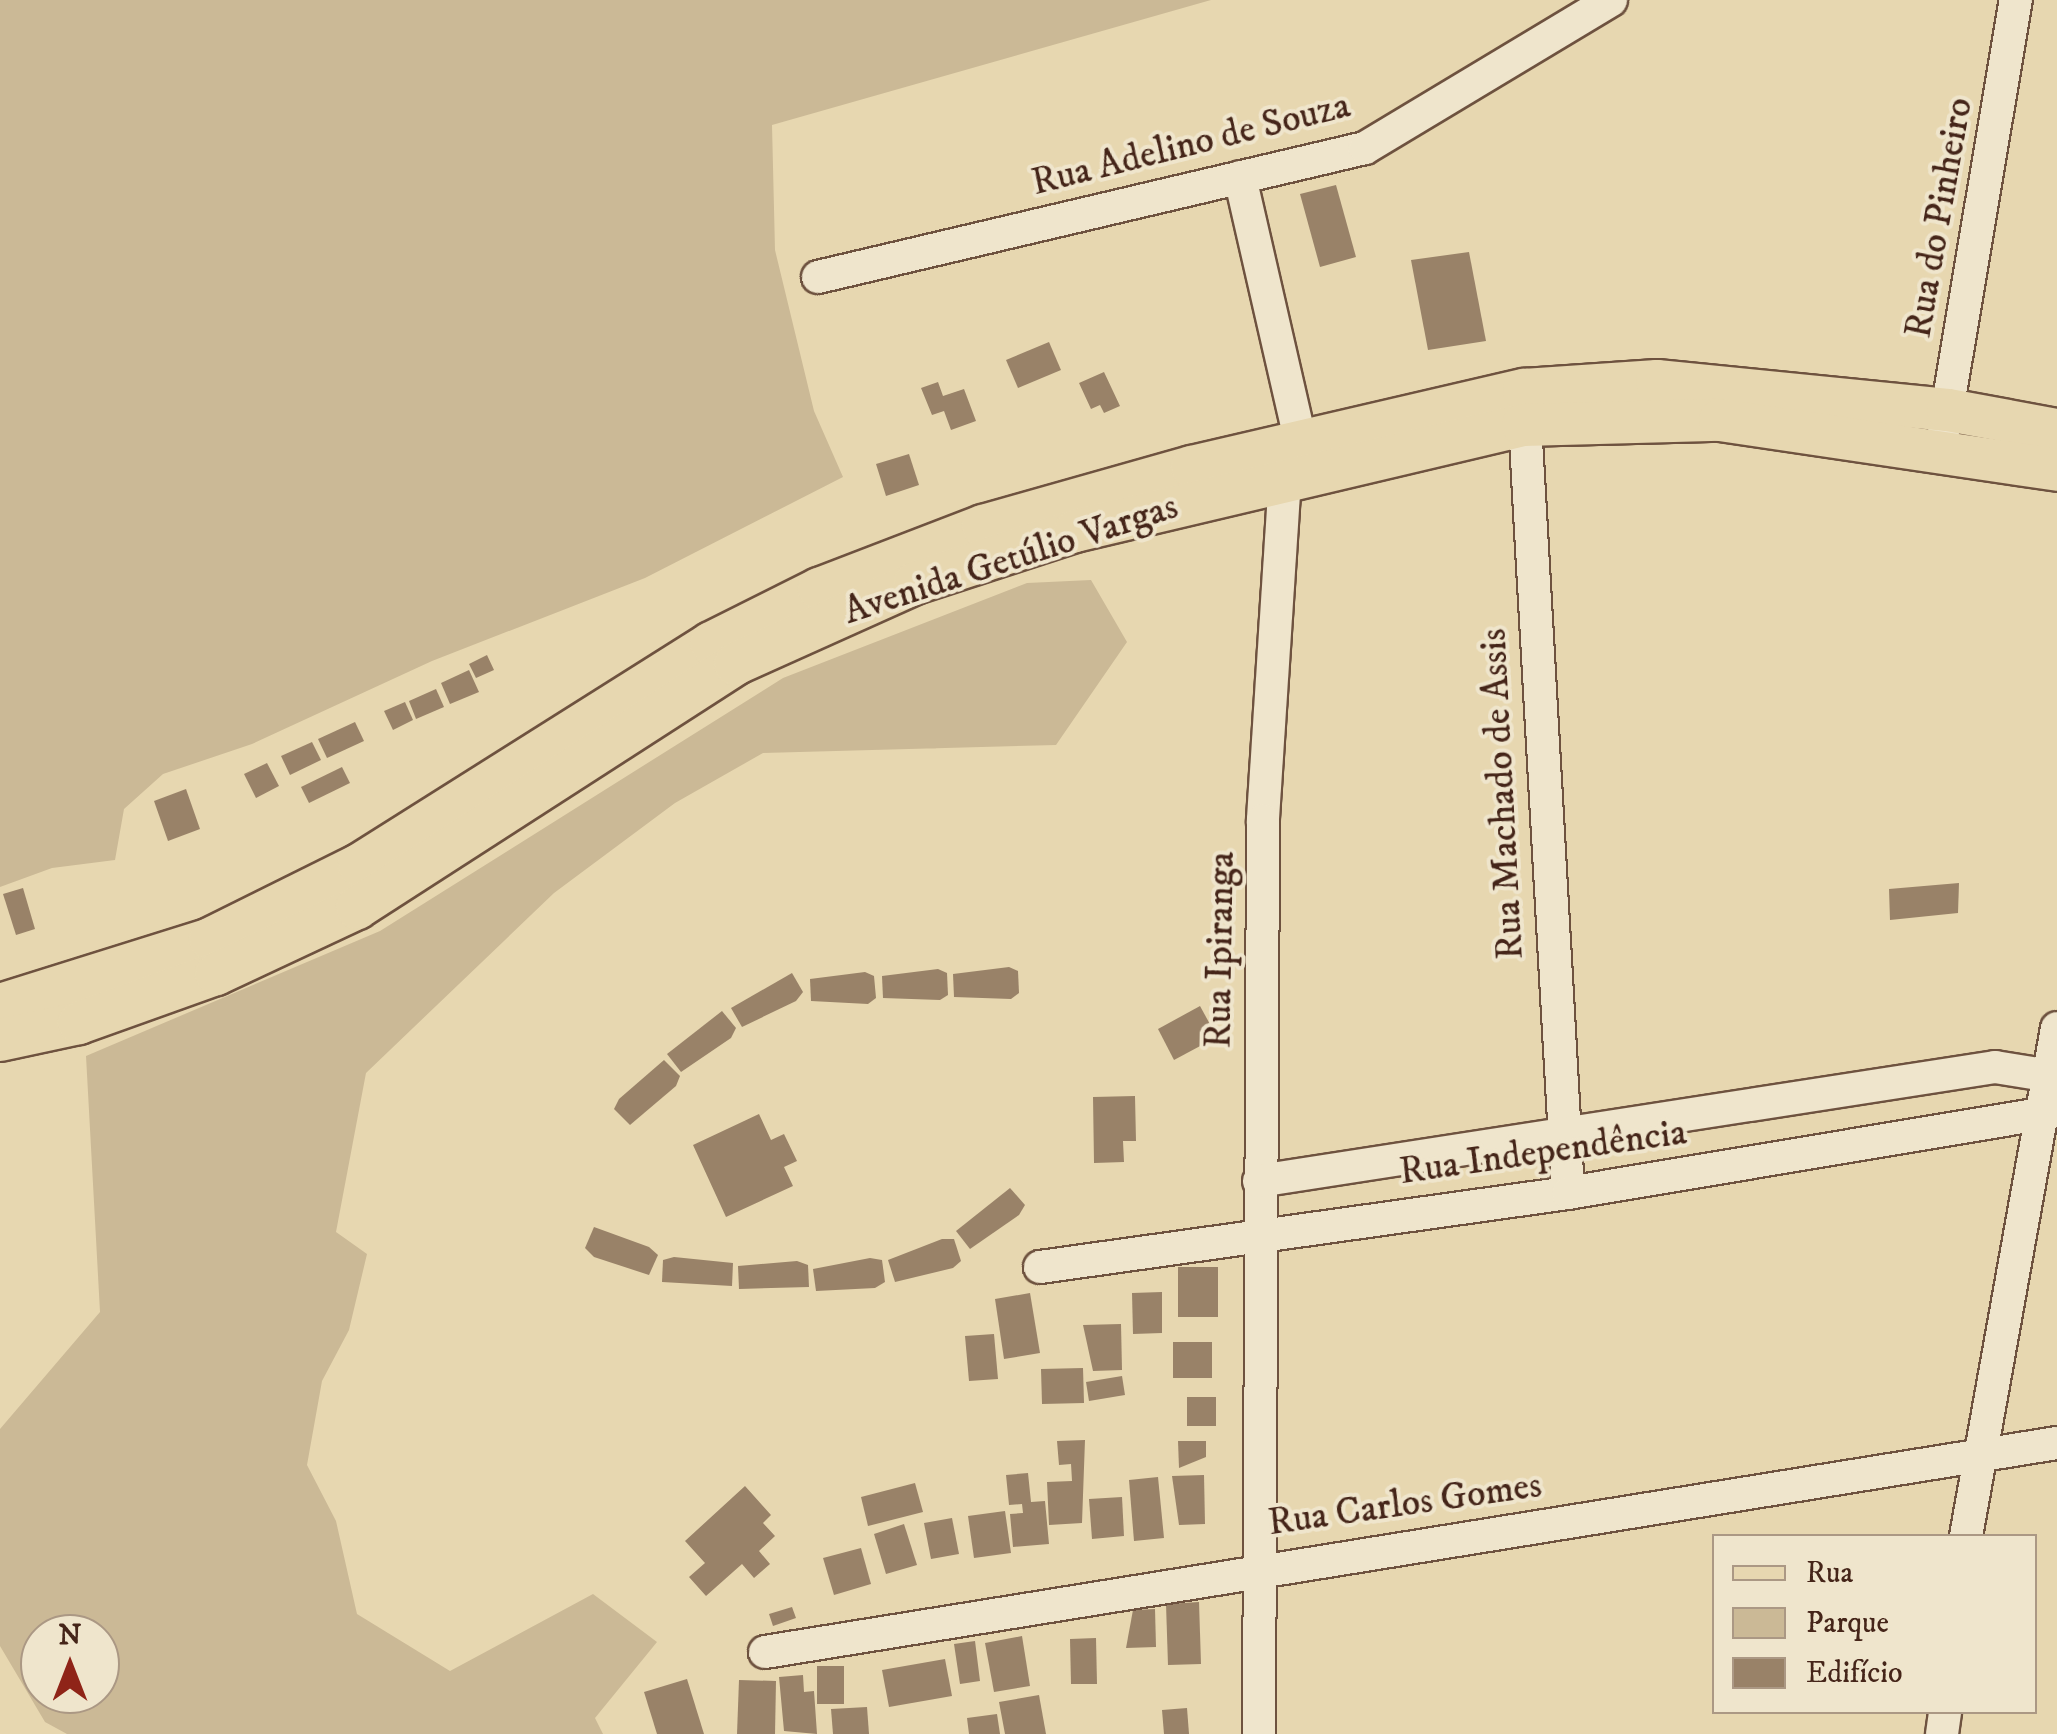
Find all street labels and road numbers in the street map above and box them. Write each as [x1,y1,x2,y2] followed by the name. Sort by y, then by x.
[1027,83,1355,207] street label: Rua Adelino de Souza
[1896,94,1984,342] street label: Rua do Pinheiro
[838,484,1184,636] street label: Avenida Getúlio Vargas
[1472,627,1534,961] street label: Rua Machado de Assis
[1196,851,1246,1049] street label: Rua Ipiranga
[1397,1110,1689,1196] street label: Rua Independência
[1265,1463,1545,1547] street label: Rua Carlos Gomes

